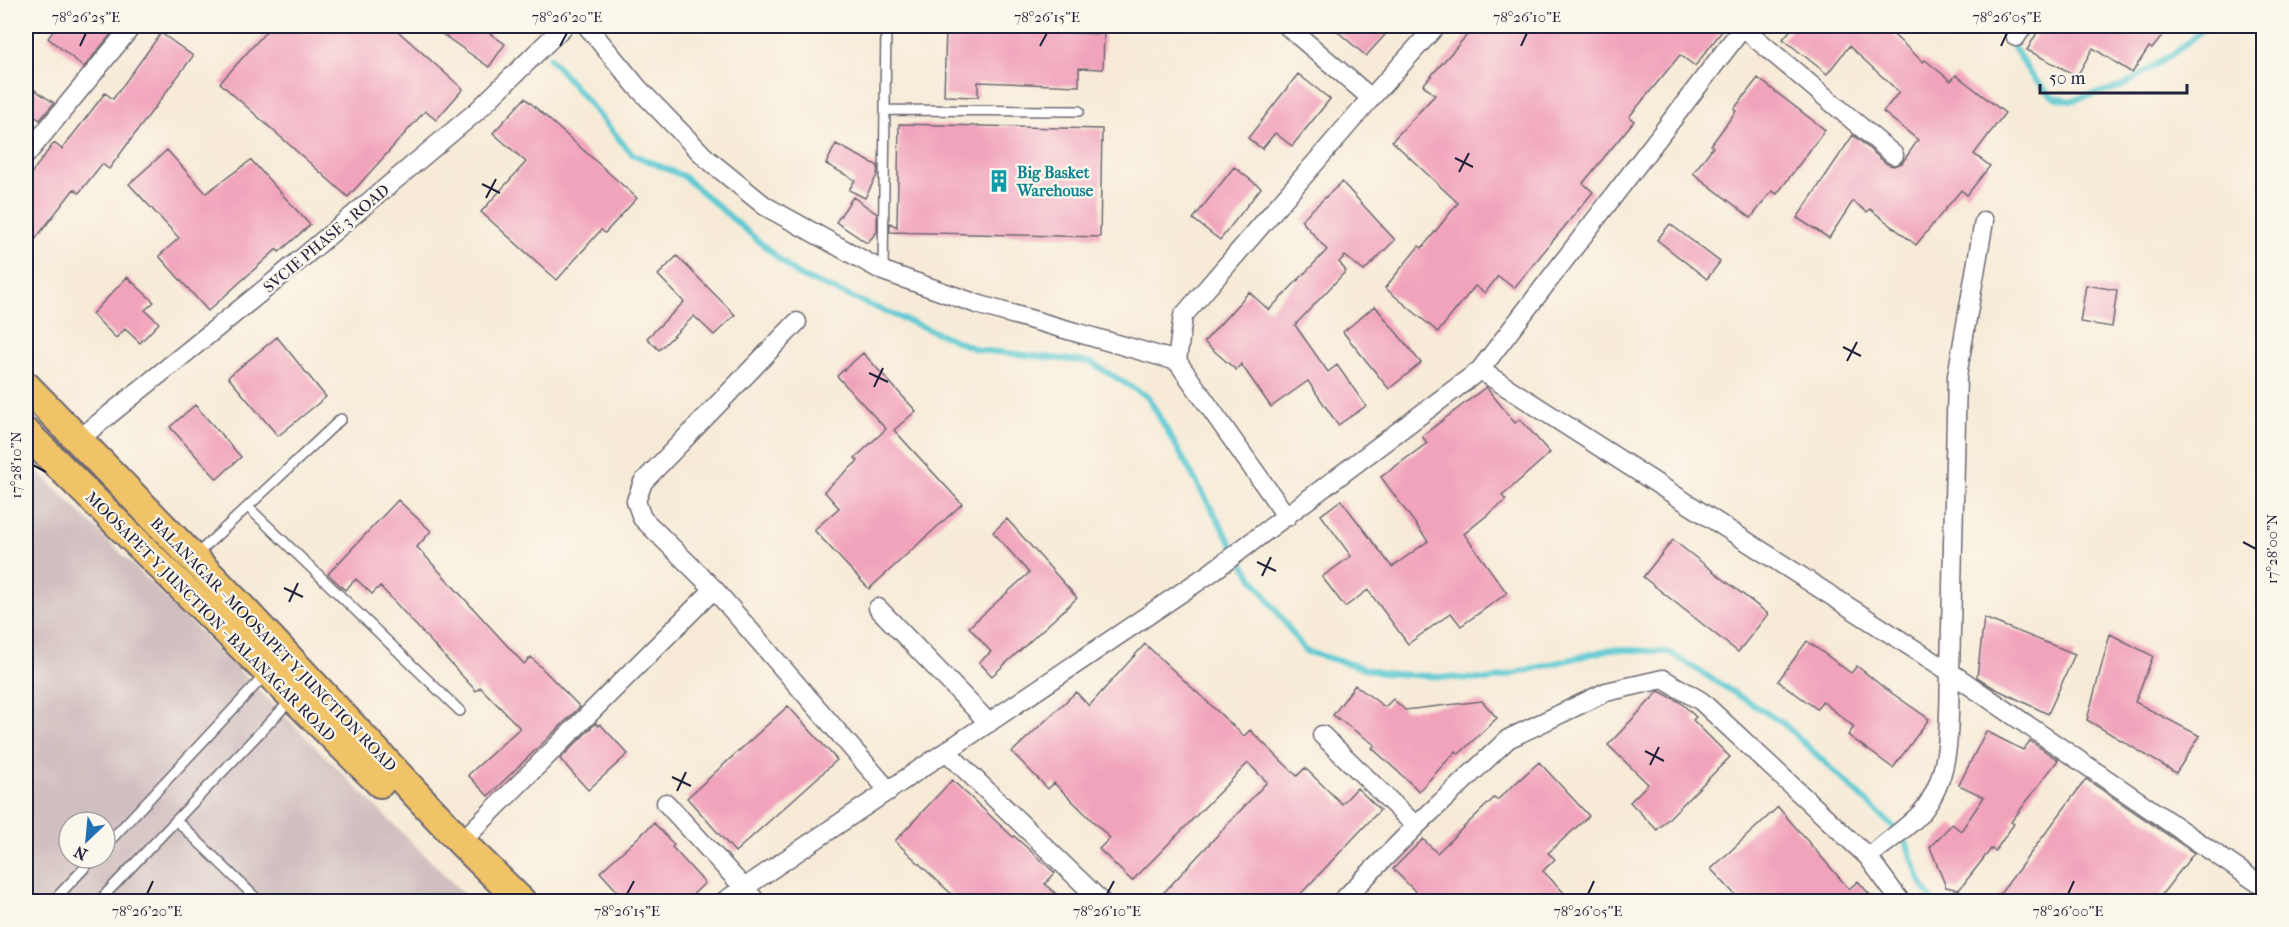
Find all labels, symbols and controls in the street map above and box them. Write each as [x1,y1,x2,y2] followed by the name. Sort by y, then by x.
[52,8,120,26] text: 78°26'25"E
[532,8,602,26] text: 78°26'20"E
[1014,8,1080,26] text: 78°26'15"E
[1493,8,1561,26] text: 78°26'10"E
[1972,8,2042,26] text: 78°26'05"E
[2040,57,2187,95] scale bar
[2049,68,2086,89] text: 50 m
[1016,163,1093,200] place label: Big Basket Warehouse
[986,168,1012,194] building icon: Big Basket Warehouse
[259,180,393,297] street label: SVCIE PHASE 3 ROAD
[7,431,25,499] text: 17°28'10"N
[82,487,340,745] street label: MOOSAPET Y JUNCTION - BALANAGAR ROAD
[147,513,401,775] street label: BALANAGAR - MOOSAPET Y JUNCTION ROAD
[2263,513,2281,584] text: 17°28'00"N
[57,810,117,870] north arrow
[70,841,90,864] text: N
[112,902,182,920] text: 78°26'20"E
[594,902,660,920] text: 78°26'15"E
[1073,902,1141,920] text: 78°26'10"E
[1553,902,1623,920] text: 78°26'05"E
[2033,902,2103,920] text: 78°26'00"E

